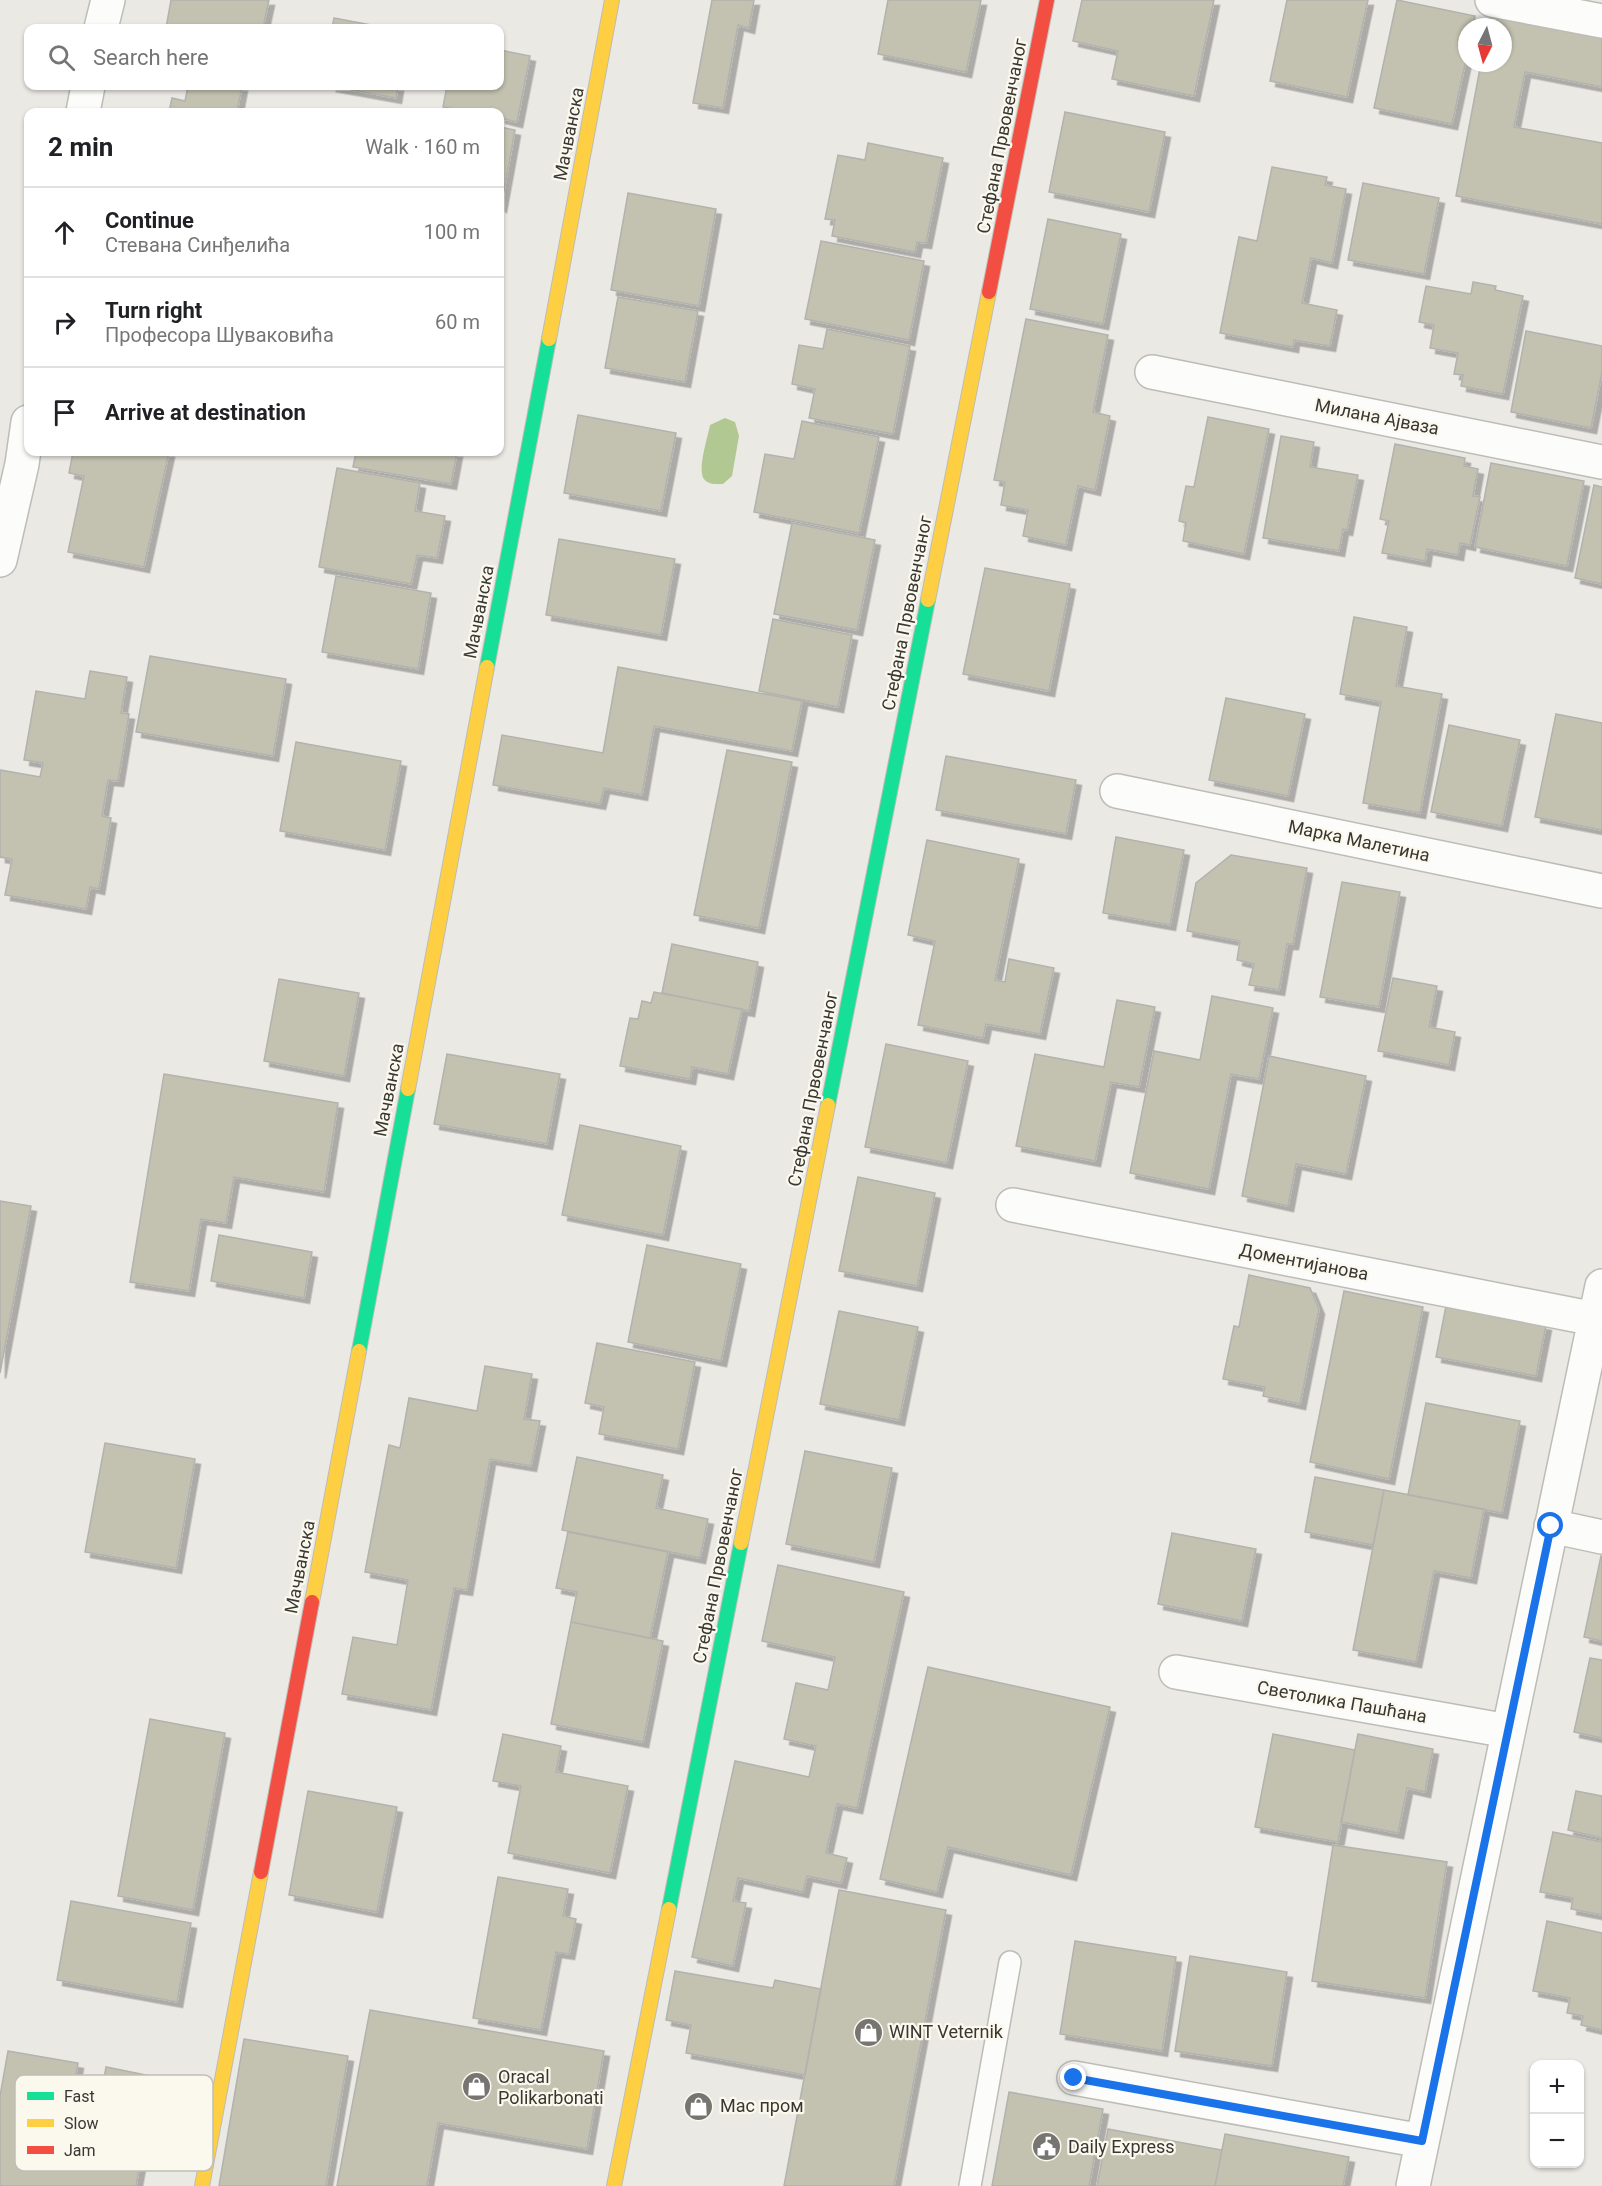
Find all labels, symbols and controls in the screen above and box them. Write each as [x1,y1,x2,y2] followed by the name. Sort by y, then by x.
[1458,18,1512,72] north arrow
[24,24,504,90] search box
[972,36,1031,235] street label: Стефана Првовенчаног
[45,41,78,74] icon: search
[93,45,209,70] text: Search here
[549,85,588,182] street label: Мачванска
[48,132,113,162] text: 2 min
[365,135,480,159] text: Walk · 160 m
[105,208,194,233] text: Continue
[48,216,81,249] icon: ahead
[424,220,480,244] text: 100 m
[105,233,290,257] text: Стевана Синђелића
[105,298,202,323] text: Turn right
[48,306,81,339] icon: right
[435,310,480,334] text: 60 m
[105,323,334,347] text: Професора Шуваковића
[1313,394,1441,439] street label: Милана Ајваза
[48,396,81,429] icon: arrive
[105,400,306,425] text: Arrive at destination
[877,513,936,712] street label: Стефана Првовенчаног
[459,563,498,660] street label: Мачванска
[1286,815,1432,866] street label: Марка Малетина
[783,989,842,1188] street label: Стефана Првовенчаног
[369,1041,408,1138] street label: Мачванска
[1238,1239,1370,1284] street label: Доментијанова
[688,1466,747,1665] street label: Стефана Првовенчаног
[1537,1512,1563,1538] route start
[280,1518,319,1615] street label: Мачванска
[1256,1676,1429,1727] street label: Светолика Пашћана
[852,2016,884,2048] shop icon: WINT Veternik
[889,2021,1004,2042] place label: WINT Veternik
[1530,2060,1584,2168] map controls
[1530,2060,1584,2114] button: +
[1060,2064,1086,2090] route end
[498,2066,604,2108] place label: Oracal Polikarbonati
[461,2071,493,2103] shop icon: Oracal Polikarbonati
[15,2075,213,2171] legend
[64,2087,95,2106] text: Fast
[683,2090,715,2122] shop icon: Мас пром
[720,2095,804,2116] place label: Мас пром
[64,2114,99,2133] text: Slow
[1530,2114,1584,2168] button: −
[1031,2131,1063,2163] public building icon: Daily Express
[1068,2136,1175,2157] place label: Daily Express
[64,2141,96,2160] text: Jam

